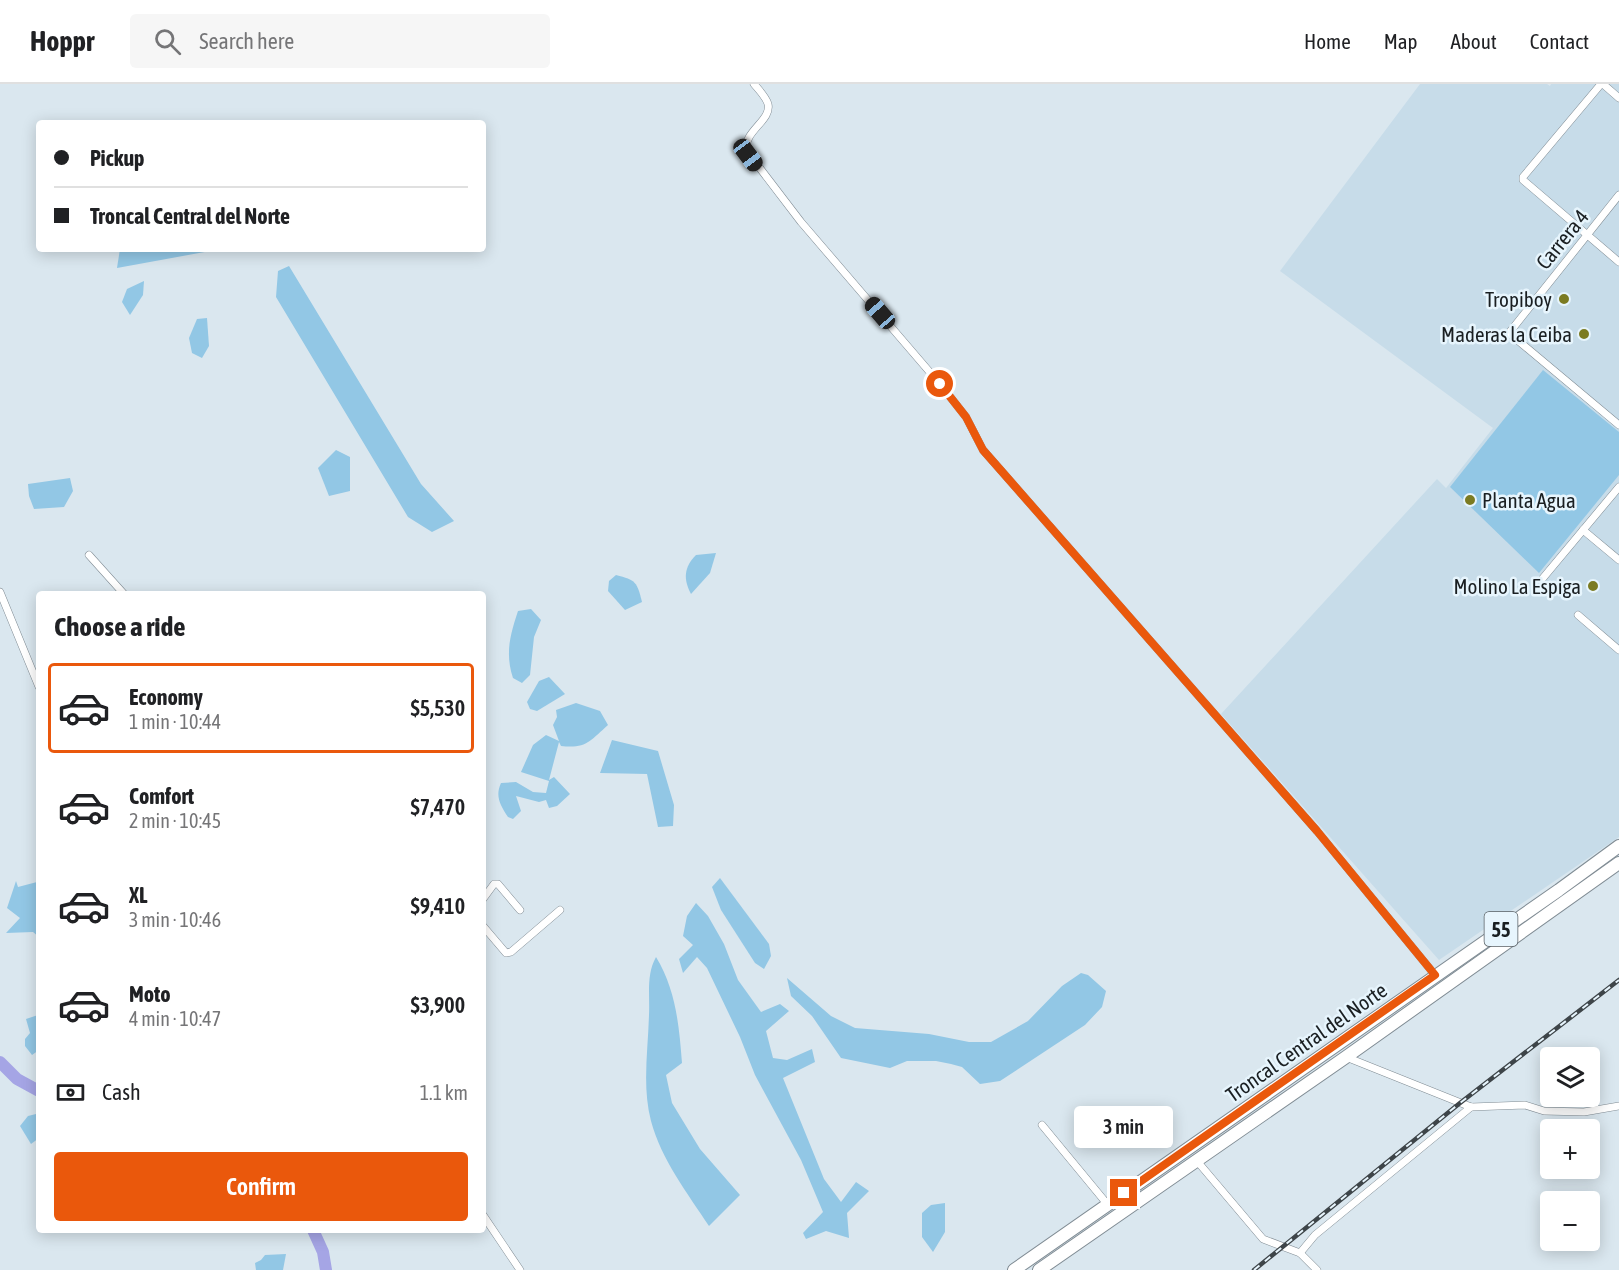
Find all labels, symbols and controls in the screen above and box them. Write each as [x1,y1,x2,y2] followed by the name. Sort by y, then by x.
[130,14,550,68] search box
[30,25,94,57] text: Hoppr
[151,25,184,58] icon: search
[199,28,294,54] text: Search here
[1304,29,1351,53] text: Home
[1384,29,1418,53] text: Map
[1451,29,1497,53] text: About
[1530,29,1589,53] text: Contact
[730,135,766,175] car
[90,145,145,171] text: Pickup
[90,203,290,229] text: Troncal Central del Norte
[1531,204,1593,274] street label: Carrera 4
[1485,287,1552,311] place label: Tropiboy
[1557,292,1571,306] marker: Tropiboy
[861,294,899,332] car
[1441,322,1572,346] place label: Maderas la Ceiba
[1577,327,1591,341] marker: Maderas la Ceiba
[926,370,953,397] route start
[1482,488,1576,512] place label: Planta Agua
[1463,493,1477,507] marker: Planta Agua
[1453,574,1581,598] place label: Molino La Espiga
[1586,579,1600,593] marker: Molino La Espiga
[54,611,186,642] text: Choose a ride
[57,681,111,735] icon: car
[129,684,203,710] text: Economy
[410,695,465,721] text: $5,530
[129,710,221,733] text: 1 min · 10:44
[57,780,111,834] icon: car
[129,783,194,809] text: Comfort
[410,794,465,820] text: $7,470
[129,809,221,832] text: 2 min · 10:45
[57,879,111,933] icon: car
[129,882,147,908] text: XL
[410,893,465,919] text: $9,410
[129,908,221,931] text: 3 min · 10:46
[1484,912,1518,946] road number: 55
[1221,977,1391,1107] street label: Troncal Central del Norte
[57,978,111,1032] icon: car
[129,981,171,1007] text: Moto
[410,992,465,1018] text: $3,900
[129,1007,221,1030] text: 4 min · 10:47
[1540,1047,1600,1251] map controls
[1540,1047,1600,1107] button: layers
[54,1076,87,1109] icon: cash
[102,1079,141,1105] text: Cash
[420,1081,468,1104] text: 1.1 km
[1074,1106,1174,1148] callout: 3 min
[1103,1115,1144,1138] text: 3 min
[1540,1119,1600,1179] button: +
[54,1152,468,1221] button: Confirm
[1110,1179,1137,1206] route end
[1540,1191,1600,1251] button: −

